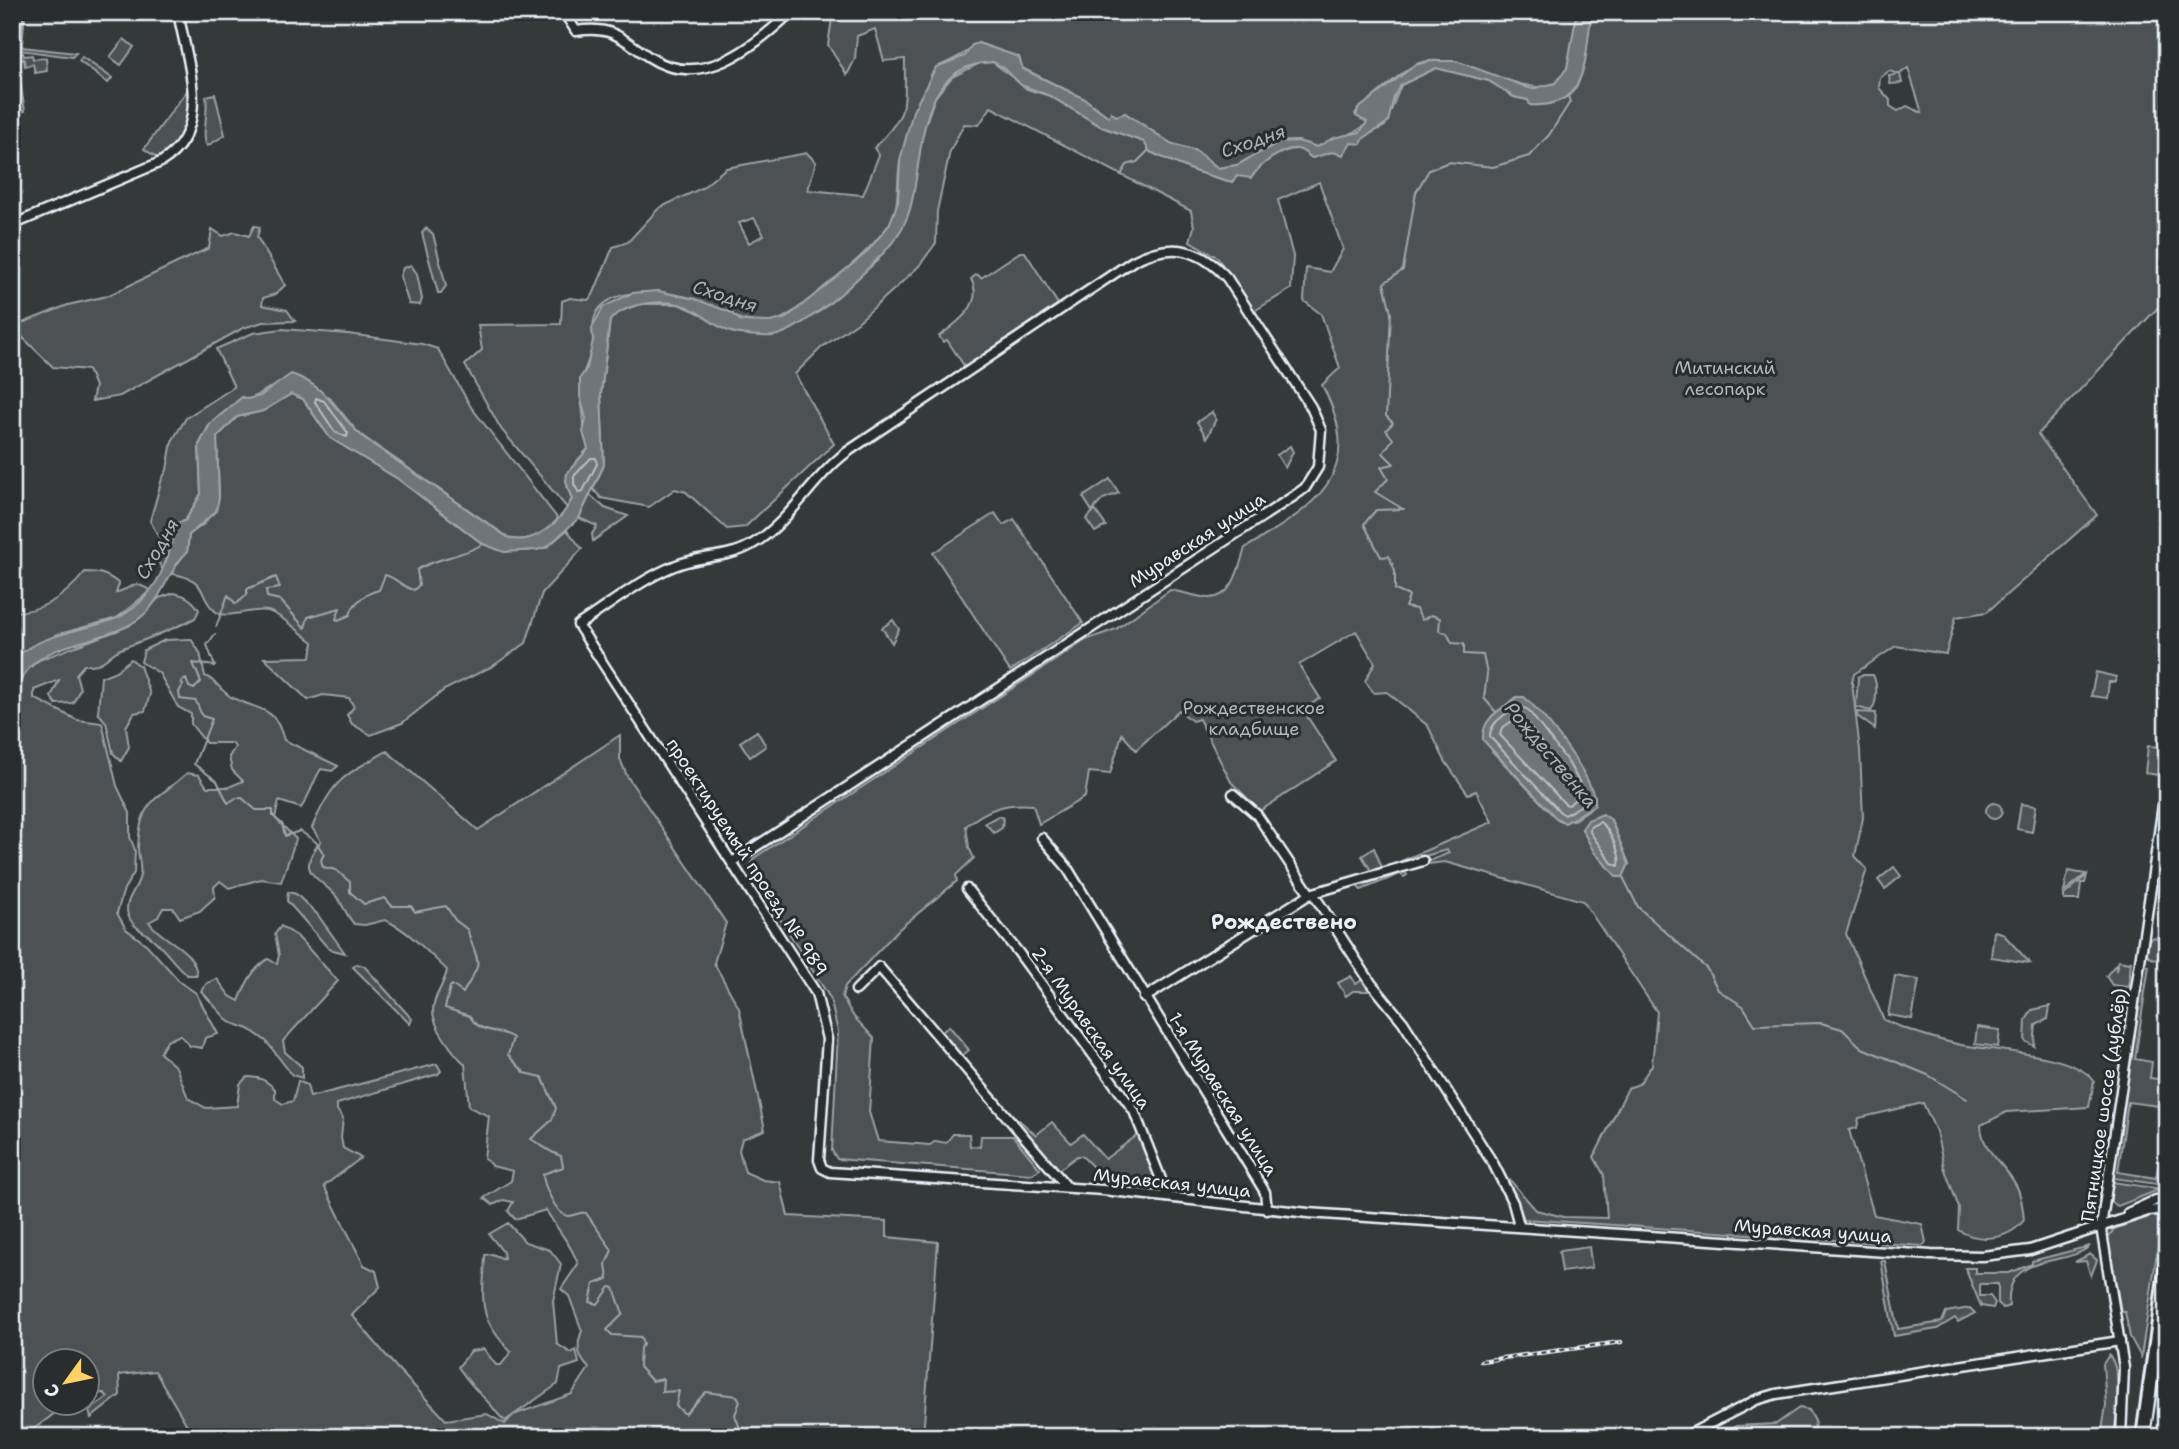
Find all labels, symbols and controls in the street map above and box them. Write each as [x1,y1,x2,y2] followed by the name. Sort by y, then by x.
[1217,118,1289,164] water label: Сходня
[689,274,761,318] water label: Сходня
[1674,356,1776,401] park label: Митинский лесопарк
[1124,487,1270,593] street label: Муравская улица
[130,514,184,584] water label: Сходня
[1183,696,1325,741] park label: Рождественское кладбище
[1499,697,1603,813] water label: Рождественка
[661,733,833,981] street label: проектируемый проезд № 989
[1211,908,1357,936] district label: Рождествено
[1026,942,1156,1114] street label: 2-я Муравская улица
[2076,987,2132,1223] street label: Пятницкое шоссе (дублёр)
[1163,1008,1283,1180] street label: 1-я Муравская улица
[1092,1163,1252,1203] street label: Муравская улица
[1733,1214,1893,1248] street label: Муравская улица
[32,1348,102,1418] north arrow
[39,1379,66,1403] text: С

